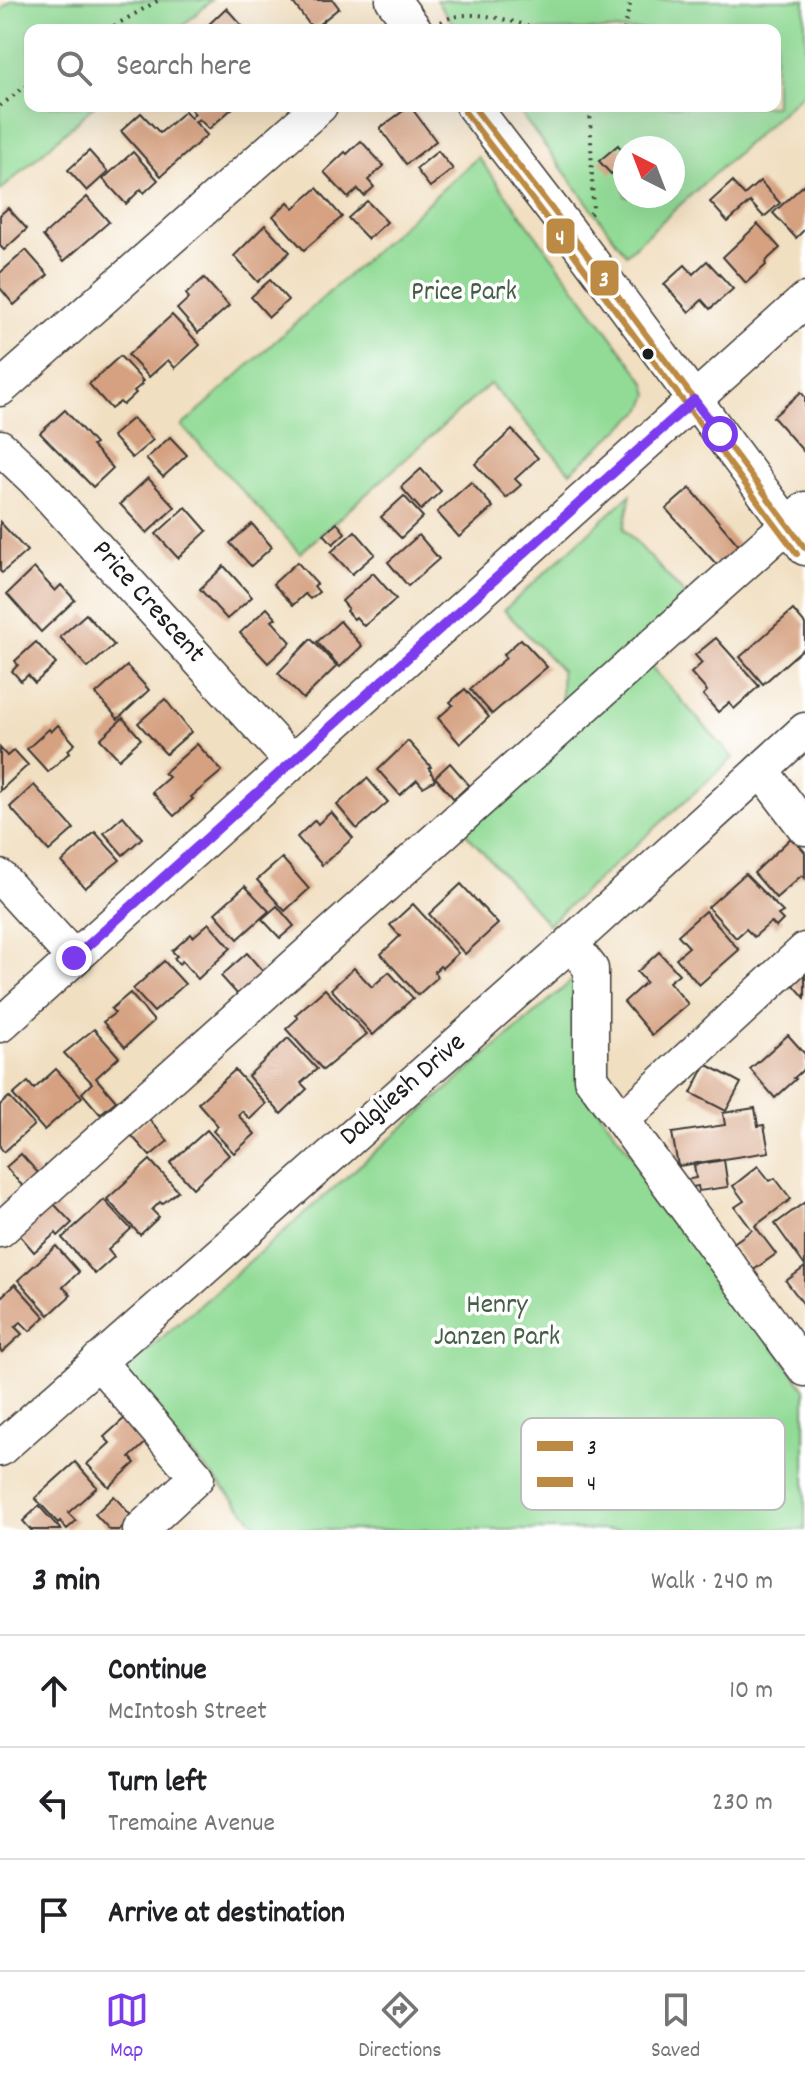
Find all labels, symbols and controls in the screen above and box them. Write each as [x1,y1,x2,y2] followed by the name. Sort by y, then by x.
[24,24,781,112] search box
[52,46,96,90] icon: search
[116,47,252,90] text: Search here
[613,136,685,208] north arrow
[545,217,576,255] line badge: 4
[555,224,565,255] text: 4
[589,259,620,297] line badge: 3
[599,266,609,297] text: 3
[411,274,517,314] park label: Price Park
[640,346,656,362] unlabelled marker
[702,416,738,452] route start
[81,533,213,673] street label: Price Crescent
[56,940,92,976] route end
[332,1025,476,1157] street label: Dalgliesh Drive
[434,1287,560,1359] park label: Henry Janzen Park
[521,1418,785,1510] legend
[587,1434,597,1465] text: 3
[587,1470,596,1501] text: 4
[32,1558,100,1607] text: 3 min
[651,1564,773,1601] text: Walk · 240 m
[108,1651,207,1694] text: Continue
[32,1669,76,1713] icon: ahead
[729,1673,773,1710] text: 10 m
[108,1694,267,1731] text: McIntosh Street
[108,1763,207,1806] text: Turn left
[32,1781,76,1825] icon: left
[712,1785,773,1822] text: 230 m
[108,1806,275,1843] text: Tremaine Avenue
[32,1893,76,1937] icon: arrive
[108,1894,345,1937] text: Arrive at destination
[105,1988,149,2067] tab: Map
[358,1988,442,2067] tab: Directions
[651,1988,700,2067] tab: Saved

